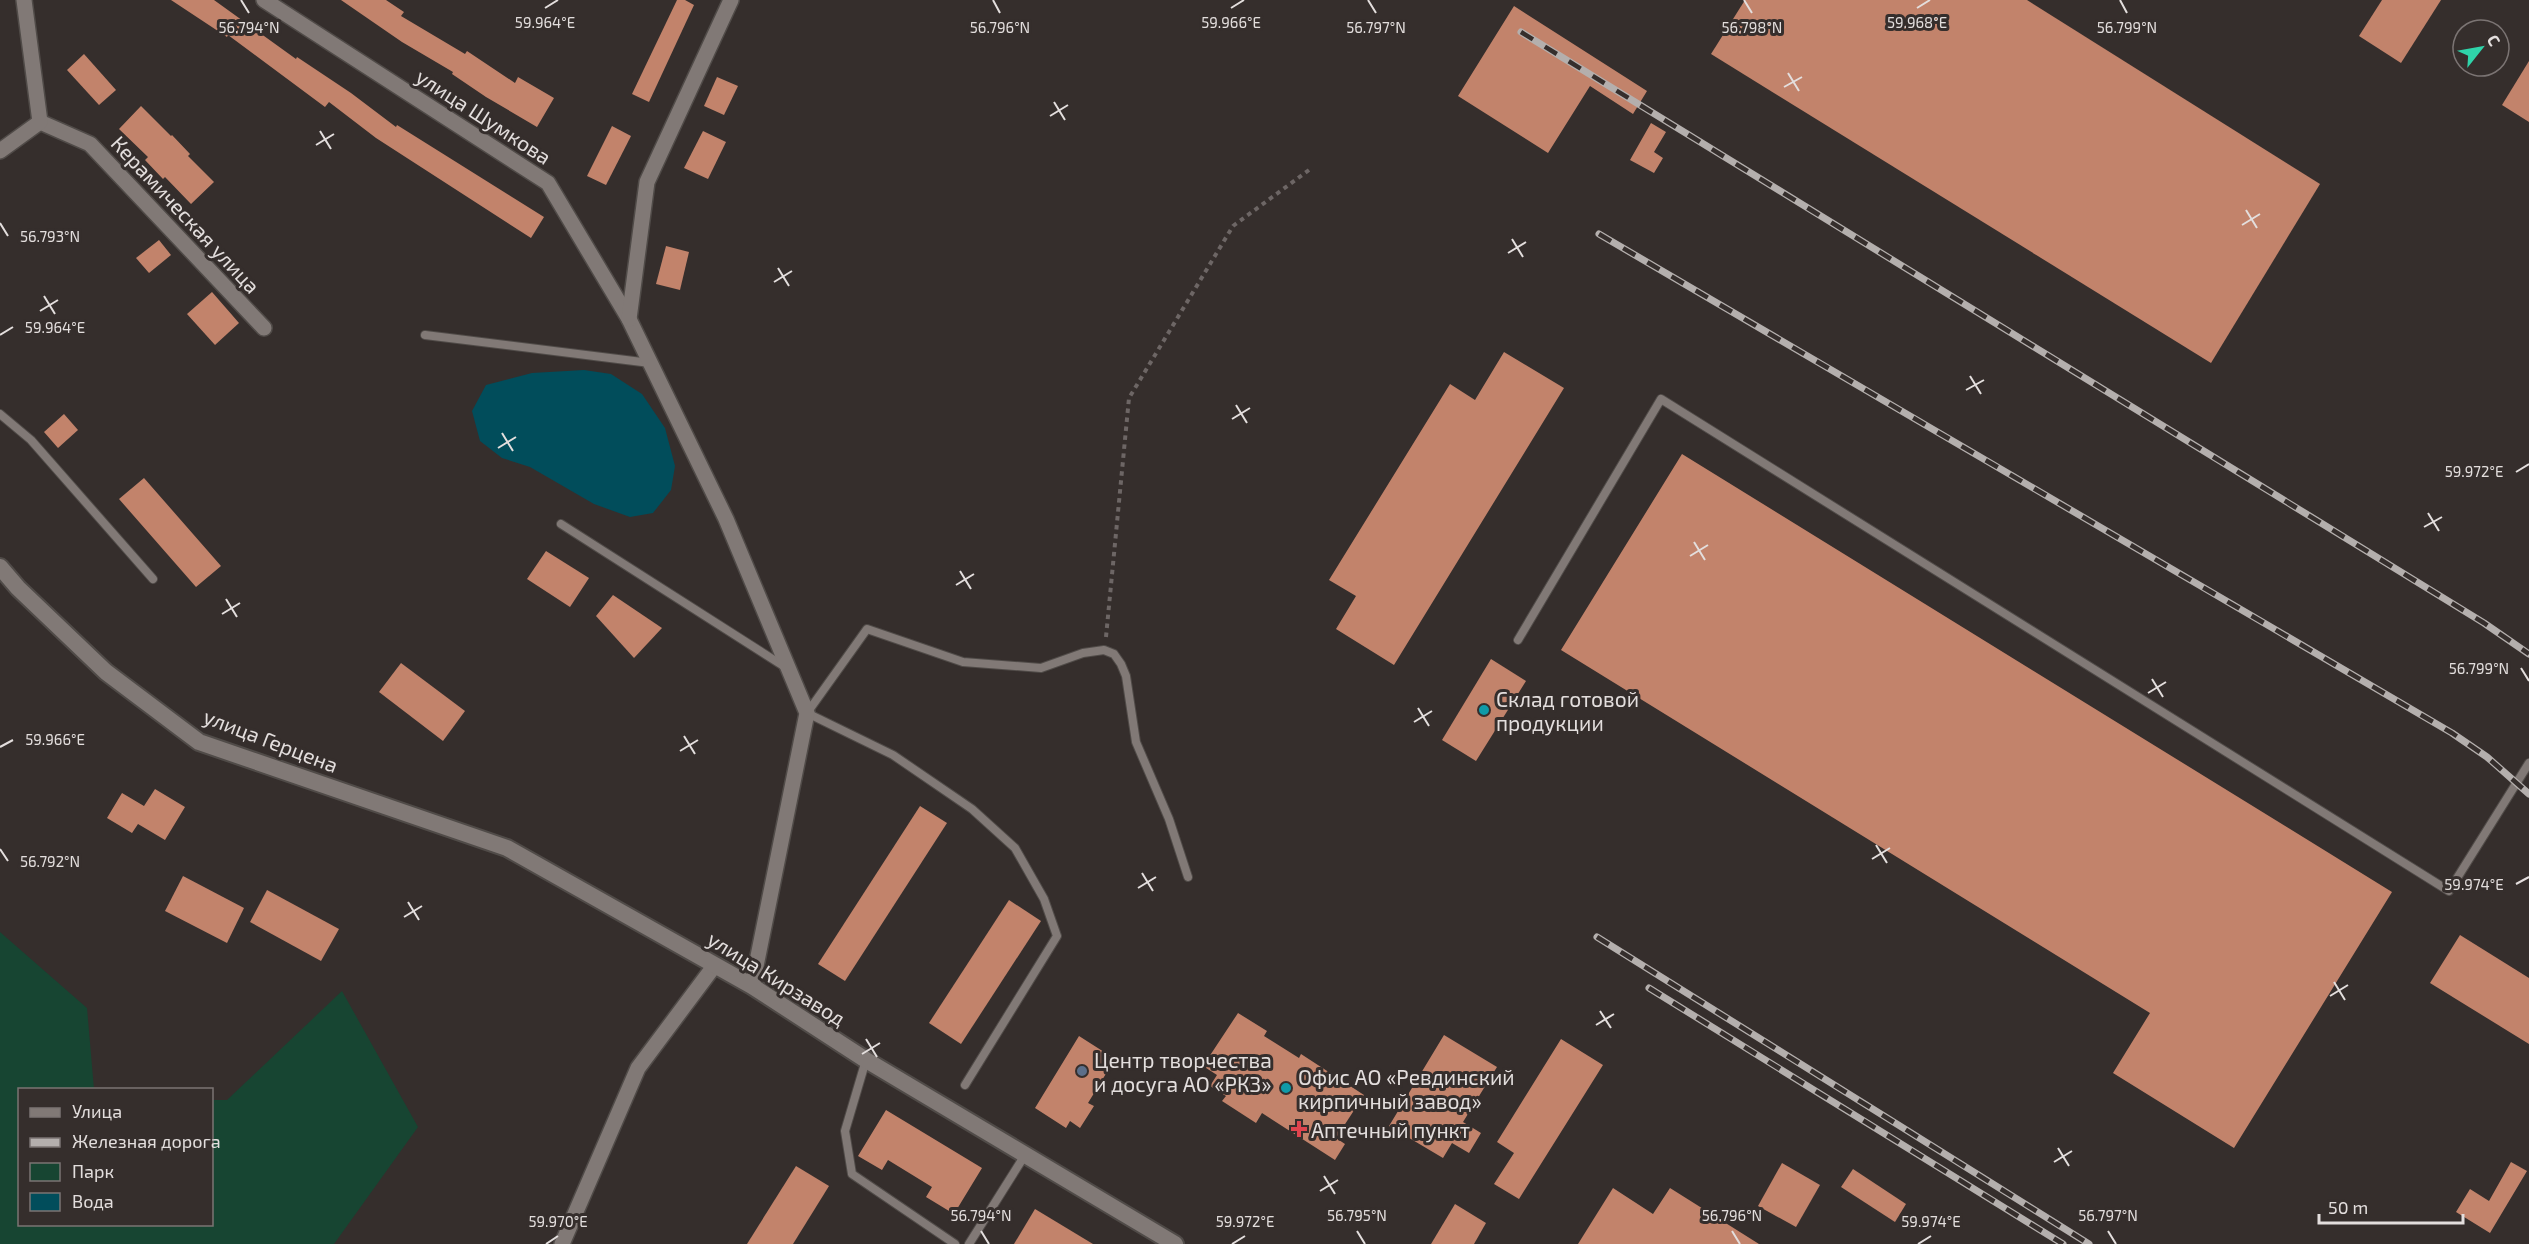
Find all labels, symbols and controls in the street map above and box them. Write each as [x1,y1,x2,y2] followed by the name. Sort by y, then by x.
[515,13,575,31] text: 59.964°E
[1201,13,1261,31] text: 59.966°E
[1887,13,1947,31] text: 59.968°E
[218,18,280,36] text: 56.794°N
[970,18,1030,36] text: 56.796°N
[1346,18,1406,36] text: 56.797°N
[1722,18,1782,36] text: 56.798°N
[2097,18,2157,36] text: 56.799°N
[2451,18,2511,78] north arrow
[2484,31,2505,49] text: С
[411,63,556,170] street label: улица Шумкова
[106,130,265,299] street label: Керамическая улица
[20,227,80,245] text: 56.793°N
[25,318,85,336] text: 59.964°E
[2445,462,2503,480] text: 59.972°E
[2449,659,2509,677] text: 56.799°N
[1496,686,1639,736] place label: Склад готовой продукции
[200,703,342,778] street label: улица Герцена
[1477,703,1491,717] marker: Склад готовой продукции
[25,730,85,748] text: 59.966°E
[20,852,80,870] text: 56.792°N
[2444,875,2504,893] text: 59.974°E
[703,925,851,1031] street label: улица Кирзавод
[1094,1047,1272,1097] place label: Центр творчества и досуга АО «РКЗ»
[1075,1064,1089,1078] marker: Центр творчества и досуга АО «РКЗ»
[1298,1064,1515,1113] place label: Офис АО «Ревдинский кирпичный завод»
[1279,1081,1293,1095] marker: Офис АО «Ревдинский кирпичный завод»
[18,1088,213,1226] legend
[72,1100,122,1122] text: Улица
[1311,1117,1470,1143] place label: Аптечный пункт
[1292,1122,1306,1136] marker: Аптечный пункт
[72,1130,221,1152] text: Железная дорога
[72,1160,114,1182] text: Парк
[2319,1187,2463,1225] scale bar
[72,1190,114,1212] text: Вода
[2328,1196,2368,1218] text: 50 m
[950,1206,1012,1224] text: 56.794°N
[1327,1206,1387,1224] text: 56.795°N
[1702,1206,1762,1224] text: 56.796°N
[2078,1206,2138,1224] text: 56.797°N
[528,1212,588,1230] text: 59.970°E
[1216,1212,1274,1230] text: 59.972°E
[1901,1212,1961,1230] text: 59.974°E

